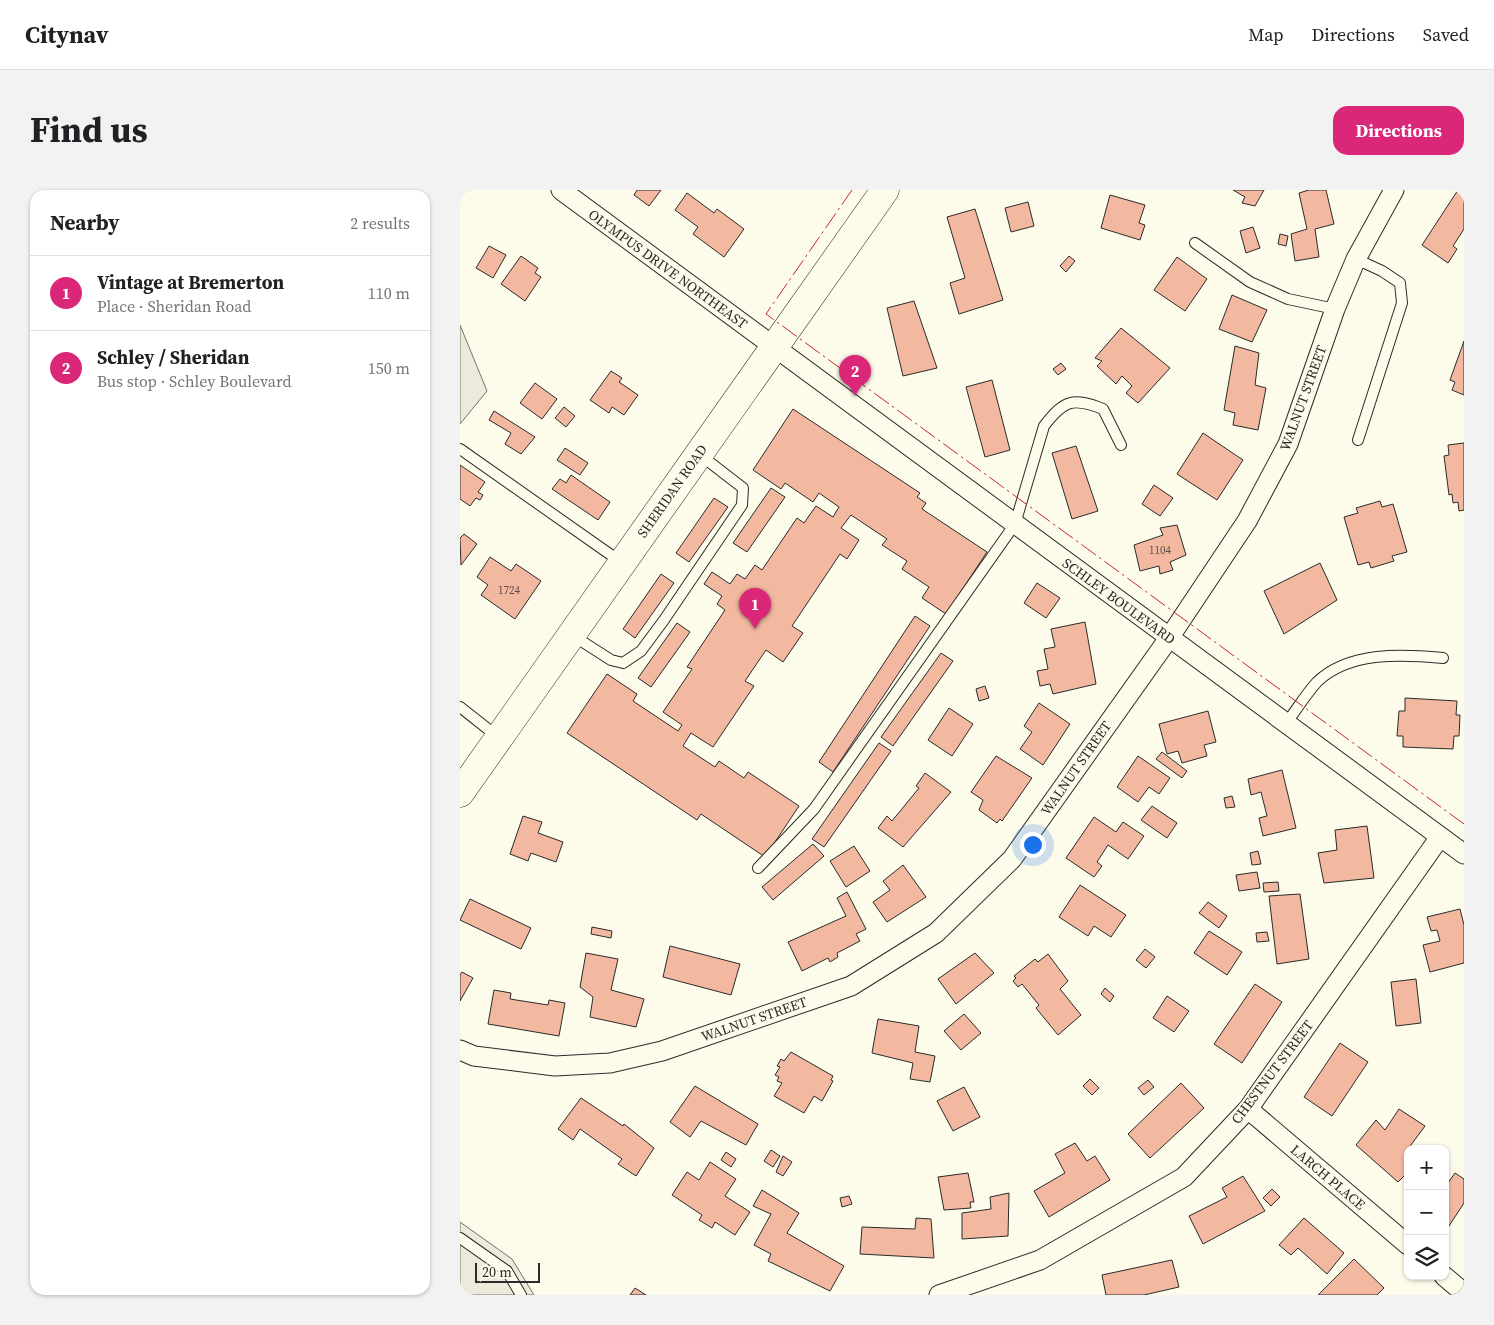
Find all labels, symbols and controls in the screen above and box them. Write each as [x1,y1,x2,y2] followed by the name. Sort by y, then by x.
[25,18,109,51] text: Citynav
[1248,22,1284,47] text: Map
[1312,22,1395,47] text: Directions
[1423,22,1469,47] text: Saved
[30,106,148,154] text: Find us
[1333,106,1464,155] button: Directions
[584,204,752,334] street label: OLYMPUS DRIVE NORTHEAST
[50,208,120,237] text: Nearby
[350,212,410,234] text: 2 results
[97,269,284,295] text: Vintage at Bremerton
[62,282,70,304] text: 1
[368,282,410,304] text: 110 m
[97,295,251,317] text: Place · Sheridan Road
[1275,342,1332,454] street label: WALNUT STREET
[97,344,249,370] text: Schley / Sheridan
[839,355,871,396] pin: 2
[62,357,70,379] text: 2
[368,357,410,379] text: 150 m
[97,370,292,392] text: Bus stop · Schley Boulevard
[632,440,712,542] street label: SHERIDAN ROAD
[1149,543,1171,558] house number: 1104
[1058,553,1180,649] street label: SCHLEY BOULEVARD
[498,583,520,598] house number: 1724
[739,588,771,629] pin: 1
[1036,716,1116,819] street label: WALNUT STREET
[1020,832,1046,858] your location
[698,991,810,1047] street label: WALNUT STREET
[1226,1015,1318,1128] street label: CHESTNUT STREET
[1286,1140,1370,1214] street label: LARCH PLACE
[1404,1145,1449,1280] map controls
[1404,1145,1449,1190] button: +
[1404,1190,1449,1235] button: −
[1404,1235,1449,1280] button: layers
[475,1260,540,1283] scale bar
[482,1262,512,1282] text: 20 m

